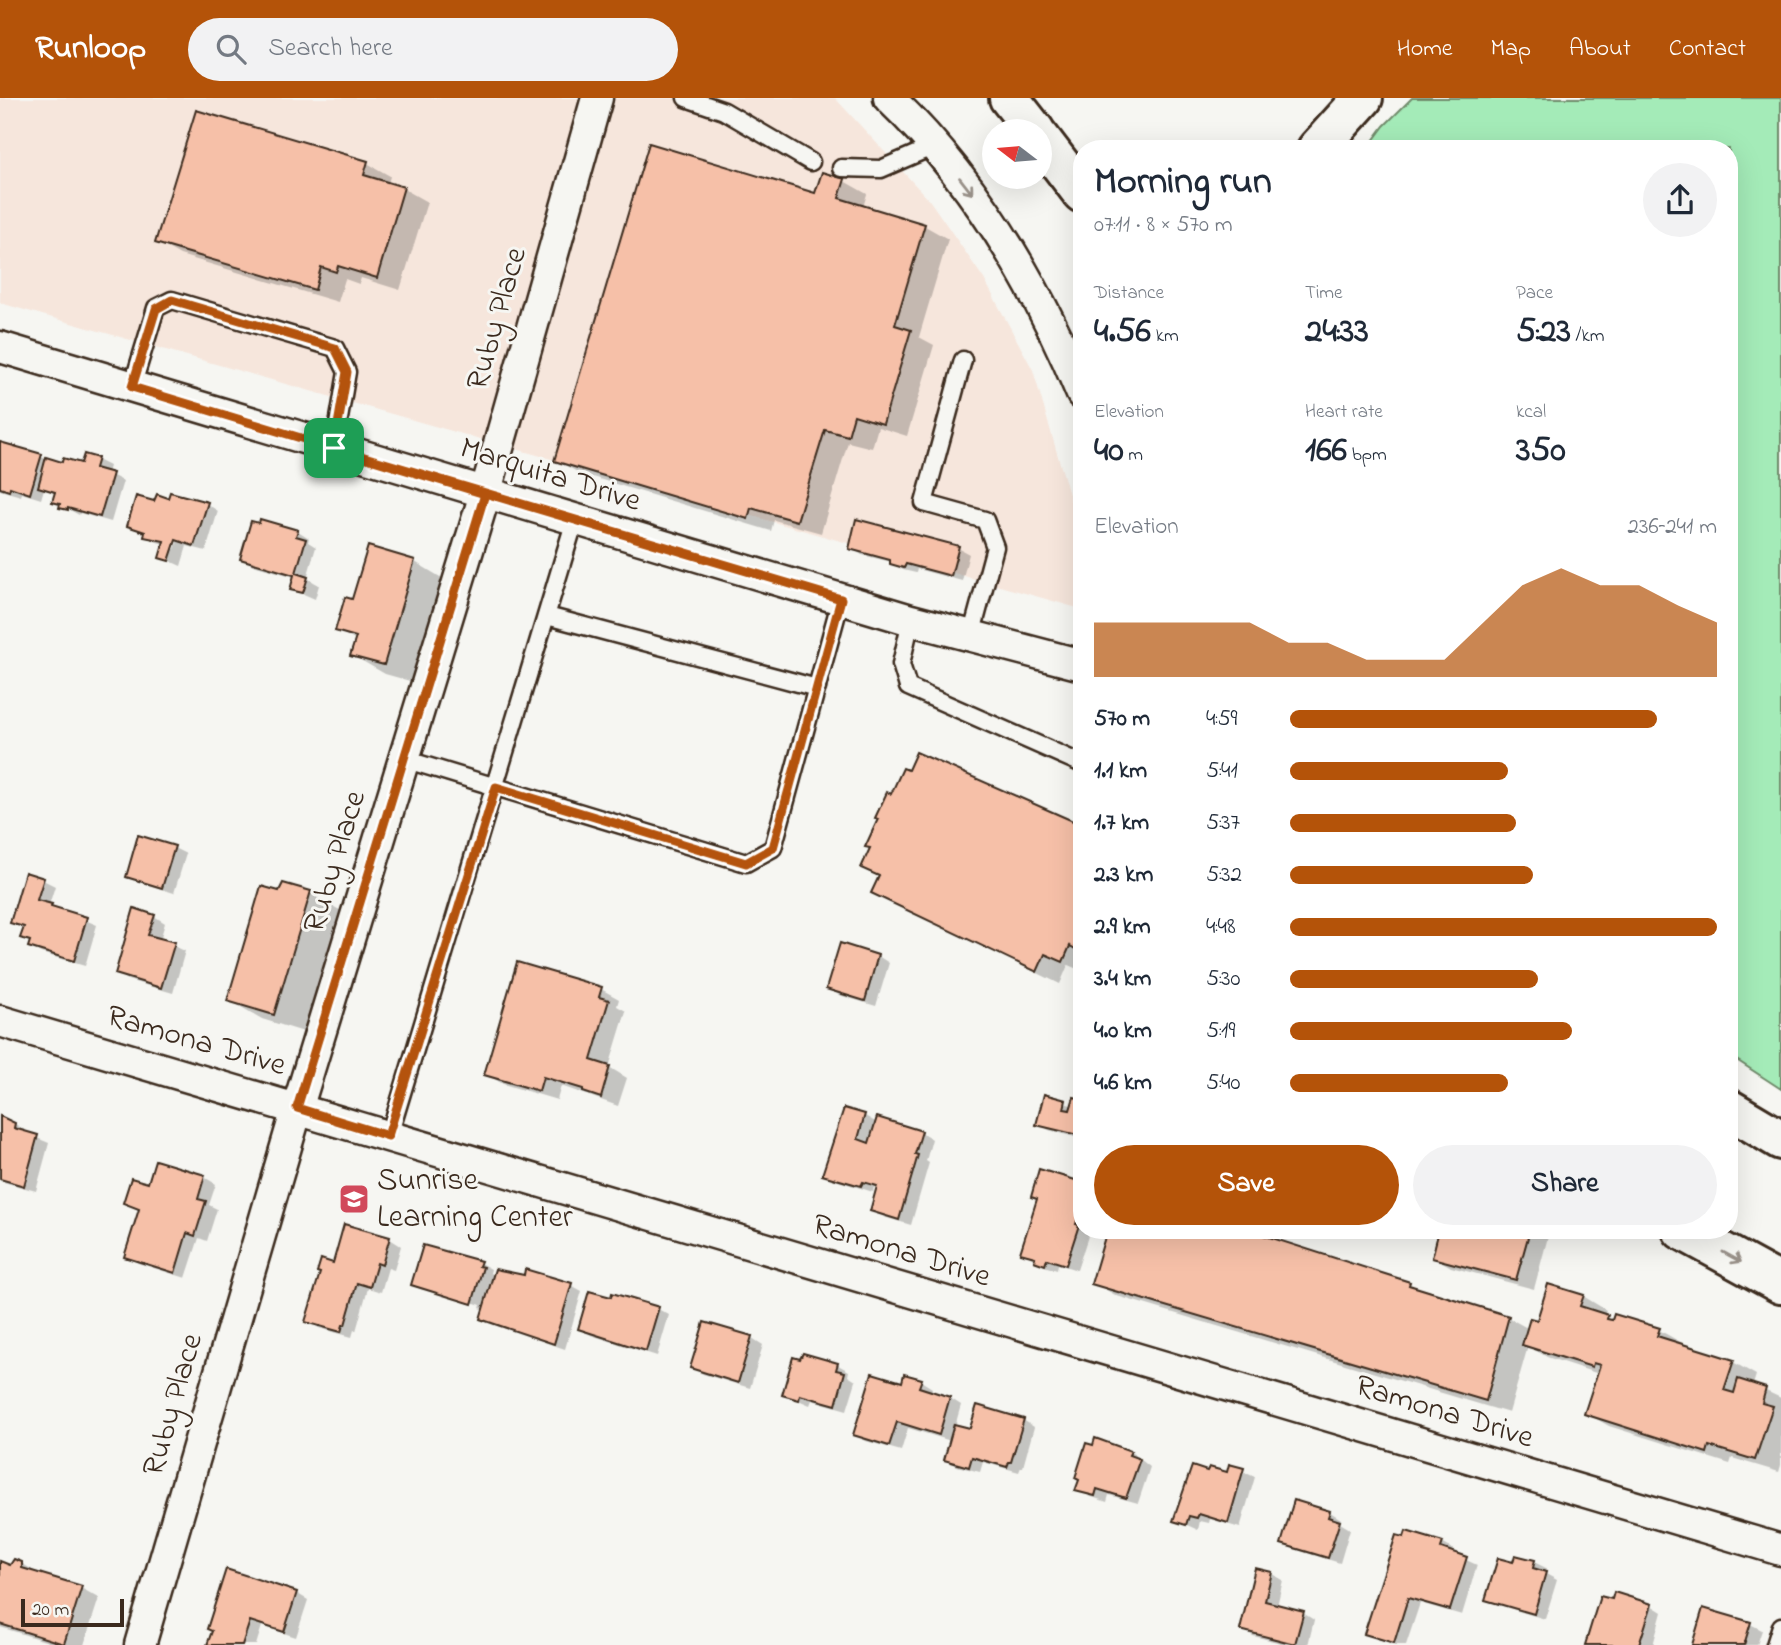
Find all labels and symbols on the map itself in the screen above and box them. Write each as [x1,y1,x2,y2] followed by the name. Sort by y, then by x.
[982,119,1052,189] north arrow
[959,176,974,195] one-way arrow
[455,242,541,396] street label: Ruby Place
[304,418,364,478] pin
[454,426,647,526] street label: Marquita Drive
[292,784,380,939] street label: Ruby Place
[101,994,292,1090] street label: Ramona Drive
[377,1158,573,1242] place label: Sunrise Learning Center
[337,1182,371,1216] school or university icon: Sunrise Learning Center
[806,1203,997,1302] street label: Ramona Drive
[1721,1250,1741,1264] one-way arrow
[131,1328,217,1482] street label: Ruby Place
[1349,1364,1540,1463] street label: Ramona Drive
[21,1596,124,1628] scale bar

